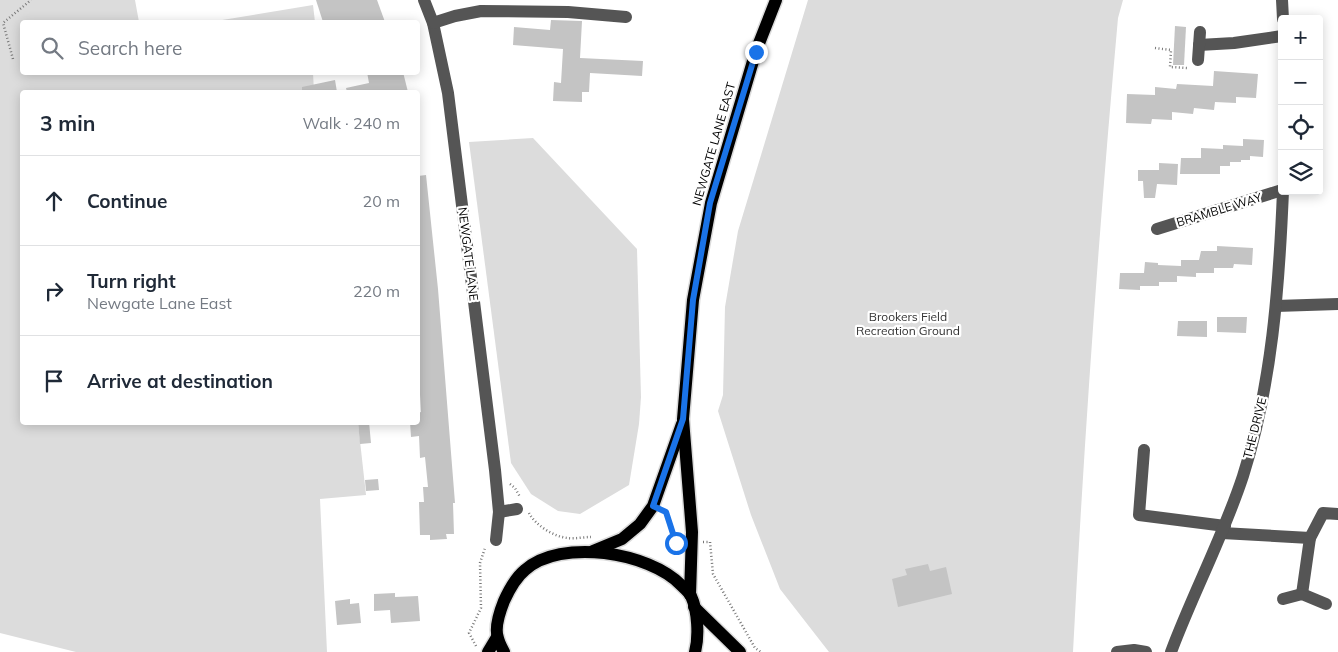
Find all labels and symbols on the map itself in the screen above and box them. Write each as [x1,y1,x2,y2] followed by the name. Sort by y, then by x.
[745,41,768,64] route end
[689,80,739,207] street label: NEWGATE LANE EAST
[1174,189,1264,230] street label: BRAMBLE WAY
[455,206,482,302] street label: NEWGATE LANE
[856,309,960,338] park label: Brookers Field Recreation Ground
[1240,396,1269,460] street label: THE DRIVE
[665,532,688,555] route start

